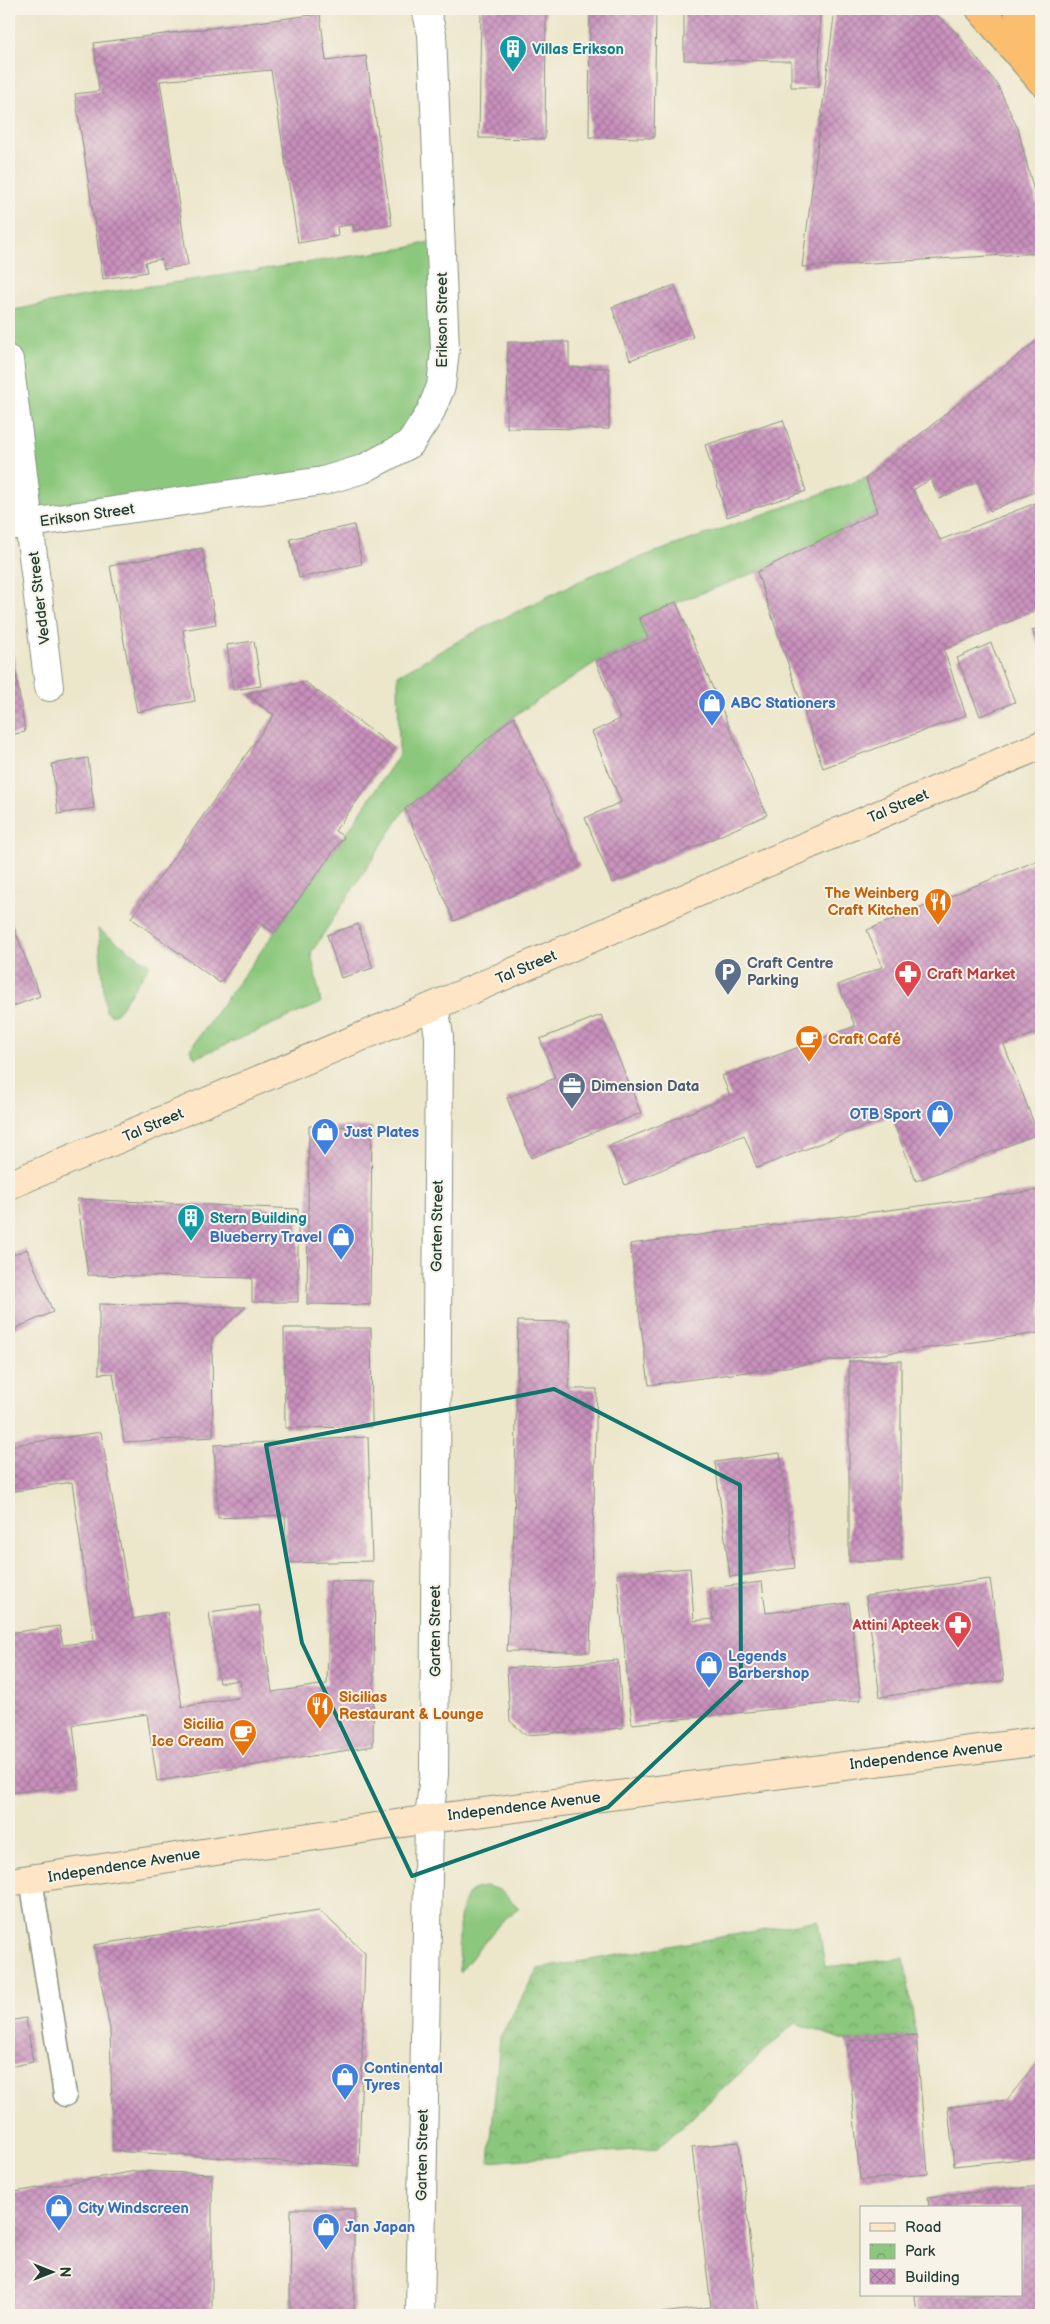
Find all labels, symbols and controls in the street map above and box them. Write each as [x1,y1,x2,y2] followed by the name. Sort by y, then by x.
[498,34,528,73] building icon: Villas Erikson
[532,40,624,59] place label: Villas Erikson
[433,272,452,368] street label: Erikson Street
[38,499,136,532] street label: Erikson Street
[24,550,55,645] street label: Vedder Street
[697,688,727,727] shop icon: ABC Stationers
[730,694,836,713] place label: ABC Stationers
[865,785,932,828] street label: Tal Street
[825,884,919,920] place label: The Weinberg Craft Kitchen
[923,887,953,926] restaurant icon: The Weinberg Craft Kitchen
[493,946,560,989] street label: Tal Street
[747,954,834,990] place label: Craft Centre Parking
[713,957,743,996] parking icon: Craft Centre Parking
[893,959,923,998] pharmacy icon: Craft Market
[927,965,1015,984] place label: Craft Market
[794,1024,824,1063] cafe icon: Craft Café
[828,1030,901,1049] place label: Craft Café
[557,1071,587,1110] office icon: Dimension Data
[591,1077,699,1096] place label: Dimension Data
[925,1099,955,1138] shop icon: OTB Sport
[120,1104,187,1147] street label: Tal Street
[850,1105,921,1124] place label: OTB Sport
[310,1117,340,1156] shop icon: Just Plates
[344,1123,419,1142] place label: Just Plates
[427,1180,448,1272] street label: Garten Street
[176,1203,206,1242] building icon: Stern Building
[210,1209,307,1228] place label: Stern Building
[326,1222,356,1261] shop icon: Blueberry Travel
[209,1228,322,1247] place label: Blueberry Travel
[426,1585,445,1677] street label: Garten Street
[943,1610,973,1649] pharmacy icon: Attini Apteek
[852,1616,939,1635] place label: Attini Apteek
[728,1647,810,1683] place label: Legends Barbershop
[694,1650,724,1689] shop icon: Legends Barbershop
[339,1688,484,1724] place label: Sicilias Restaurant & Lounge
[305,1691,335,1730] restaurant icon: Sicilias Restaurant & Lounge
[152,1715,224,1751] place label: Sicilia Ice Cream
[228,1718,258,1757] cafe icon: Sicilia Ice Cream
[849,1737,1004,1774] street label: Independence Avenue
[447,1788,602,1825] street label: Independence Avenue
[47,1844,202,1887] street label: Independence Avenue
[364,2059,443,2095] place label: Continental Tyres
[330,2062,360,2101] shop icon: Continental Tyres
[412,2109,433,2201] street label: Garten Street
[44,2193,74,2232] shop icon: City Windscreen
[78,2199,189,2218] place label: City Windscreen
[860,2206,1022,2296] legend
[311,2212,341,2251] shop icon: Jan Japan
[345,2218,415,2237] place label: Jan Japan
[905,2218,941,2237] text: Road
[905,2242,936,2261] text: Park
[28,2246,78,2296] north arrow
[56,2267,73,2277] text: N
[905,2268,960,2287] text: Building

